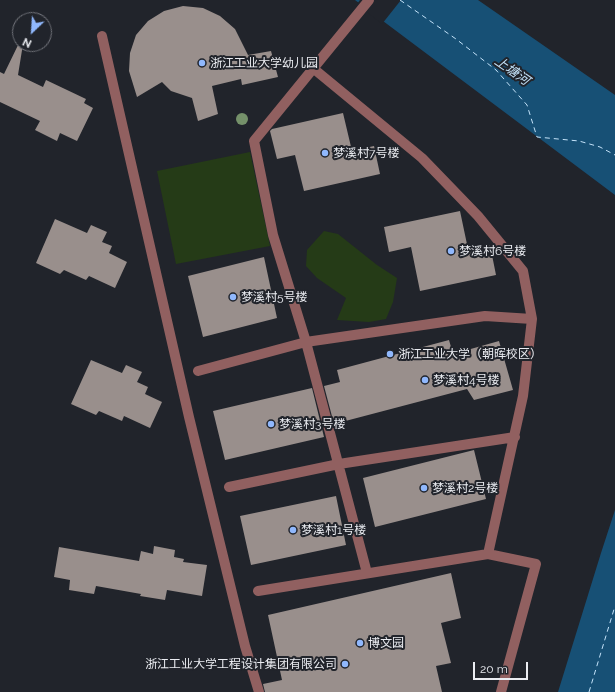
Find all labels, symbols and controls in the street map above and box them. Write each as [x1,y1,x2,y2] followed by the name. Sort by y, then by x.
[12,12,52,52] north arrow
[21,35,34,50] text: N
[492,53,532,89] water label: 上塘河
[210,56,318,70] place label: 浙江工业大学幼儿园
[197,58,207,68] marker: 浙江工业大学幼儿园
[333,146,399,160] place label: 梦溪村7号楼
[320,148,330,158] marker: 梦溪村7号楼
[459,244,526,258] place label: 梦溪村6号楼
[446,246,456,256] marker: 梦溪村6号楼
[241,290,308,304] place label: 梦溪村5号楼
[228,292,238,302] marker: 梦溪村5号楼
[398,347,542,361] place label: 浙江工业大学（朝晖校区）
[385,349,395,359] marker: 浙江工业大学（朝晖校区）
[433,373,500,387] place label: 梦溪村4号楼
[420,375,430,385] marker: 梦溪村4号楼
[279,417,345,431] place label: 梦溪村3号楼
[266,419,276,429] marker: 梦溪村3号楼
[432,481,498,495] place label: 梦溪村2号楼
[419,483,429,493] marker: 梦溪村2号楼
[301,523,366,537] place label: 梦溪村1号楼
[288,525,298,535] marker: 梦溪村1号楼
[368,636,404,650] place label: 博文园
[355,638,365,648] marker: 博文园
[475,654,530,680] scale bar
[145,657,337,671] place label: 浙江工业大学工程设计集团有限公司
[340,659,350,669] marker: 浙江工业大学工程设计集团有限公司
[480,662,508,676] text: 20 m

